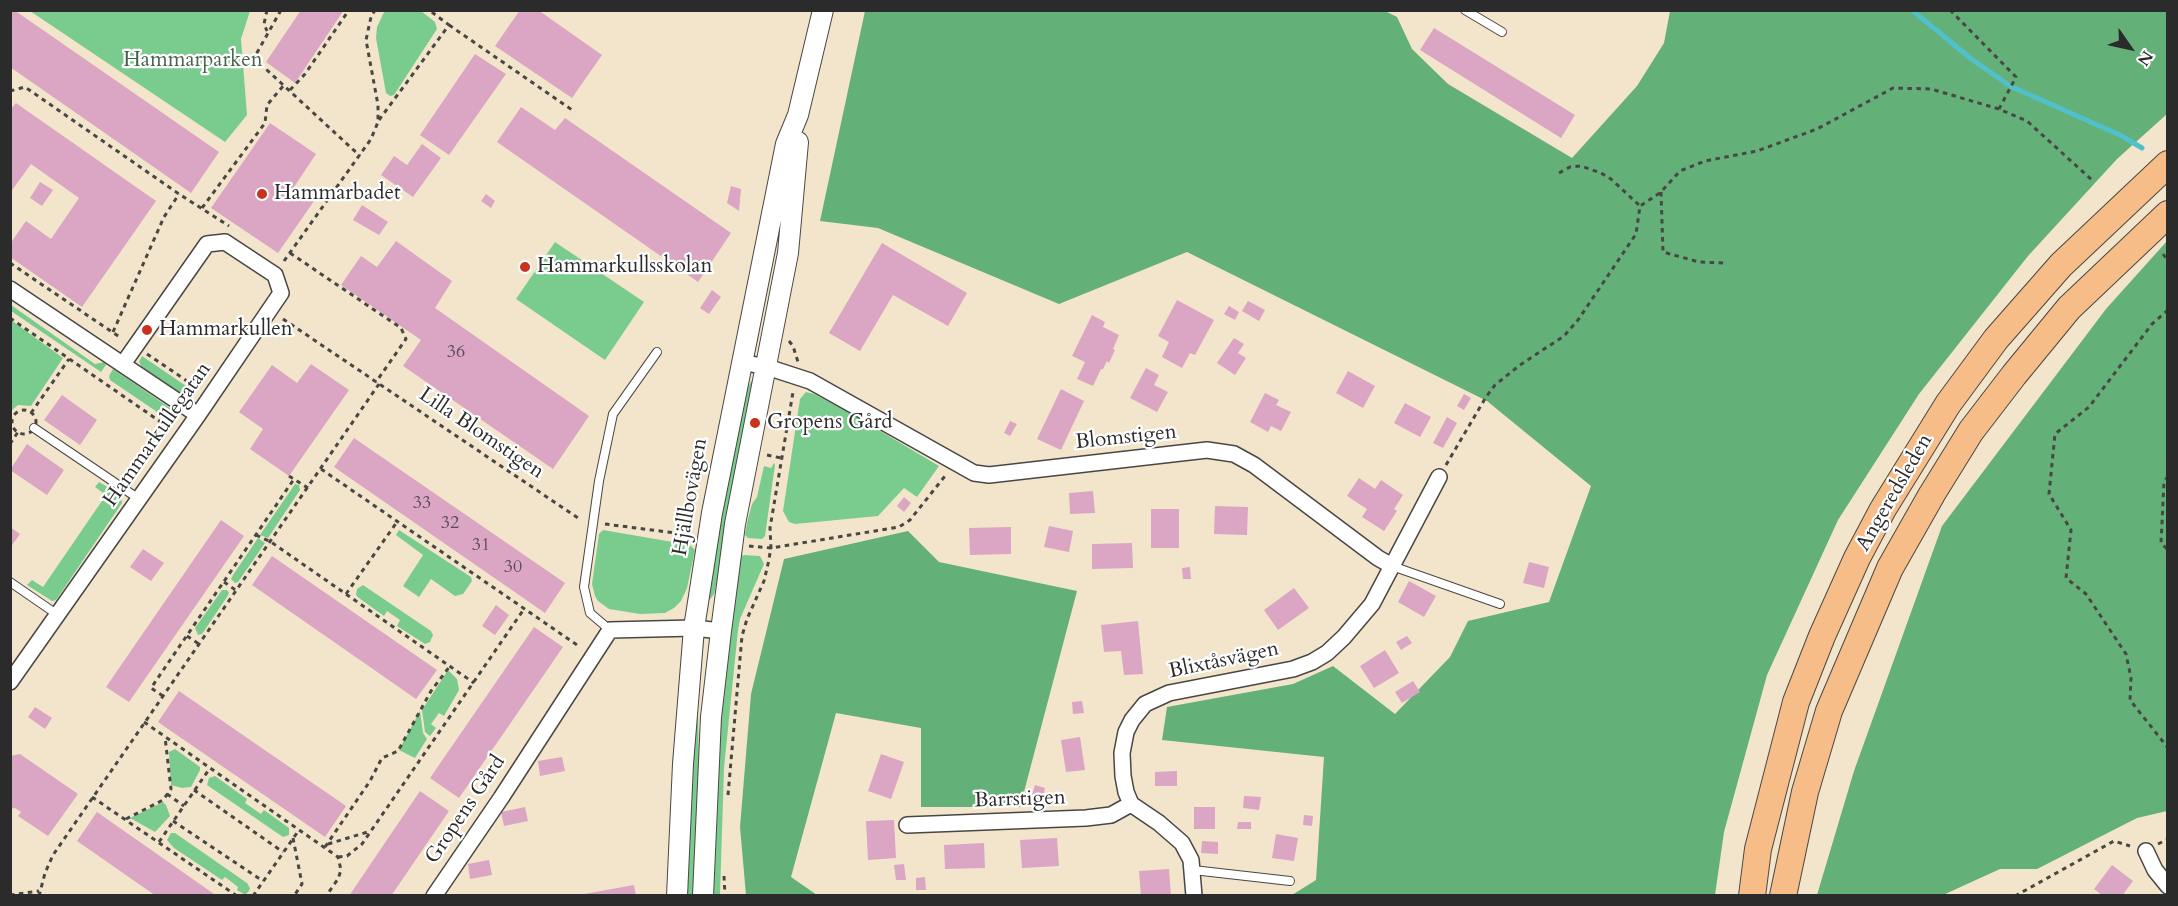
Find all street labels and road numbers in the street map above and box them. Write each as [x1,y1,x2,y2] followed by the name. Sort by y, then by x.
[99,358,217,512] street label: Hammarkullegatan
[414,383,548,485] street label: Lilla Blomstigen
[1074,420,1178,456] street label: Blomstigen
[1851,430,1939,556] street label: Angeredsleden
[668,436,714,558] street label: Hjällbovägen
[1167,637,1281,685] street label: Blixtåsvägen
[420,751,512,869] street label: Gropens Gård
[974,786,1066,814] street label: Barrstigen

